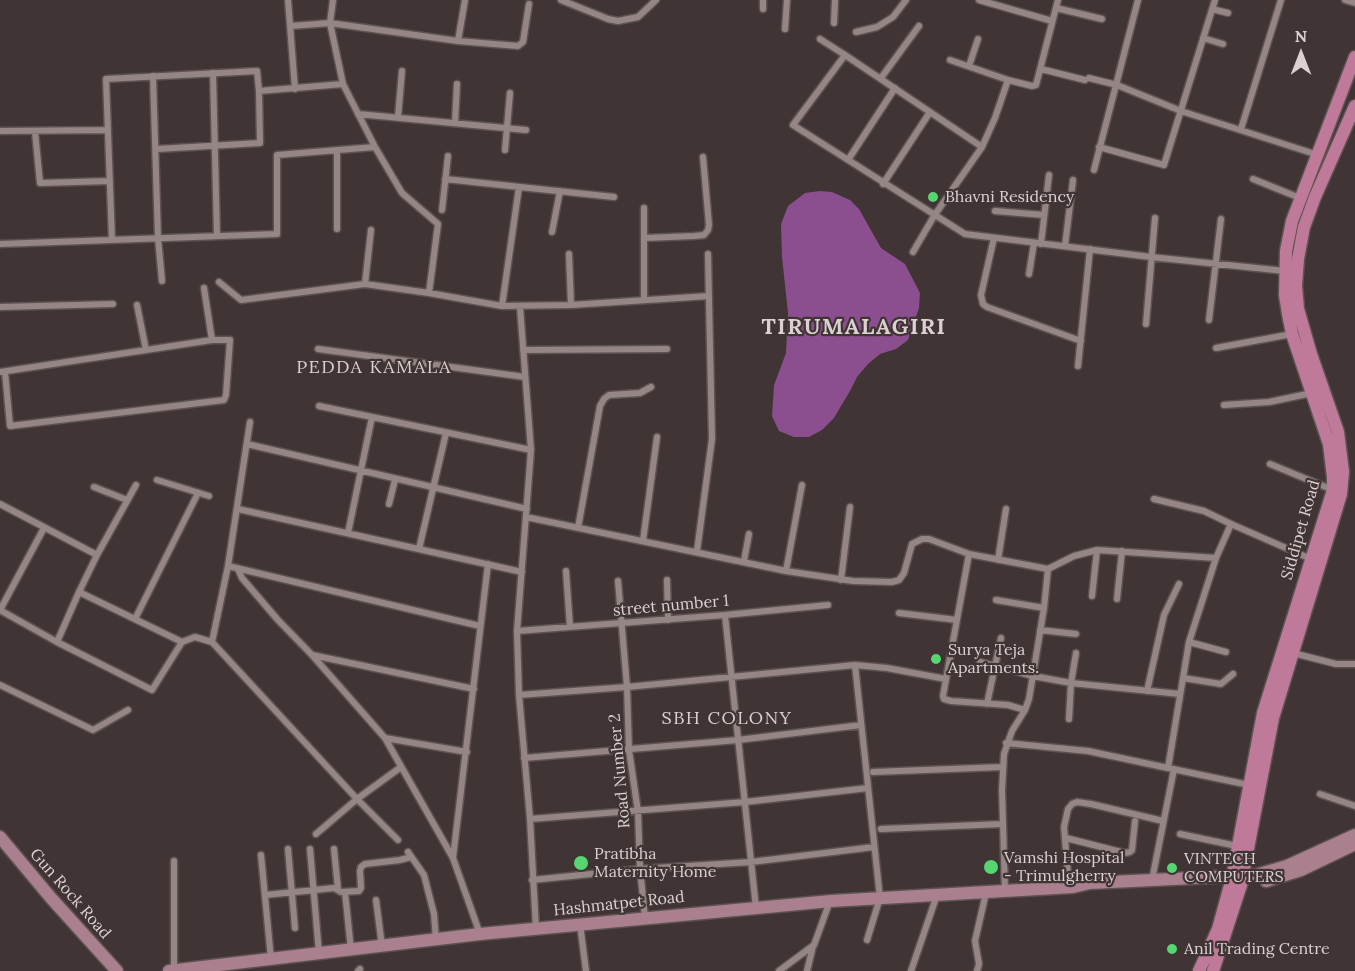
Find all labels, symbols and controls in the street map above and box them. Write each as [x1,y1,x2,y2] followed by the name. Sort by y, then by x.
[1271,24,1331,84] north arrow
[1295,26,1307,46] text: N
[945,187,1074,207] place label: Bhavni Residency
[926,190,940,204] marker: Bhavni Residency
[761,315,947,341] district label: TIRUMALAGIRI
[296,357,452,379] district label: PEDDA KAMALA
[1278,478,1324,582] street label: Siddipet Road
[612,591,730,621] street label: street number 1
[948,640,1039,678] place label: Surya Teja Apartments.
[929,652,943,666] marker: Surya Teja Apartments.
[661,708,793,730] district label: SBH COLONY
[605,713,635,829] street label: Road Number 2
[594,844,716,882] place label: Pratibha Maternity Home
[26,845,114,943] street label: Gun Rock Road
[1004,848,1124,886] place label: Vamshi Hospital - Trimulgherry
[1184,849,1284,887] place label: VINTECH COMPUTERS
[572,854,590,872] marker: Pratibha Maternity Home
[982,858,1000,876] marker: Vamshi Hospital - Trimulgherry
[1165,861,1179,875] marker: VINTECH COMPUTERS
[552,888,686,920] street label: Hashmatpet Road
[1184,939,1330,959] place label: Anil Trading Centre
[1165,942,1179,956] marker: Anil Trading Centre

